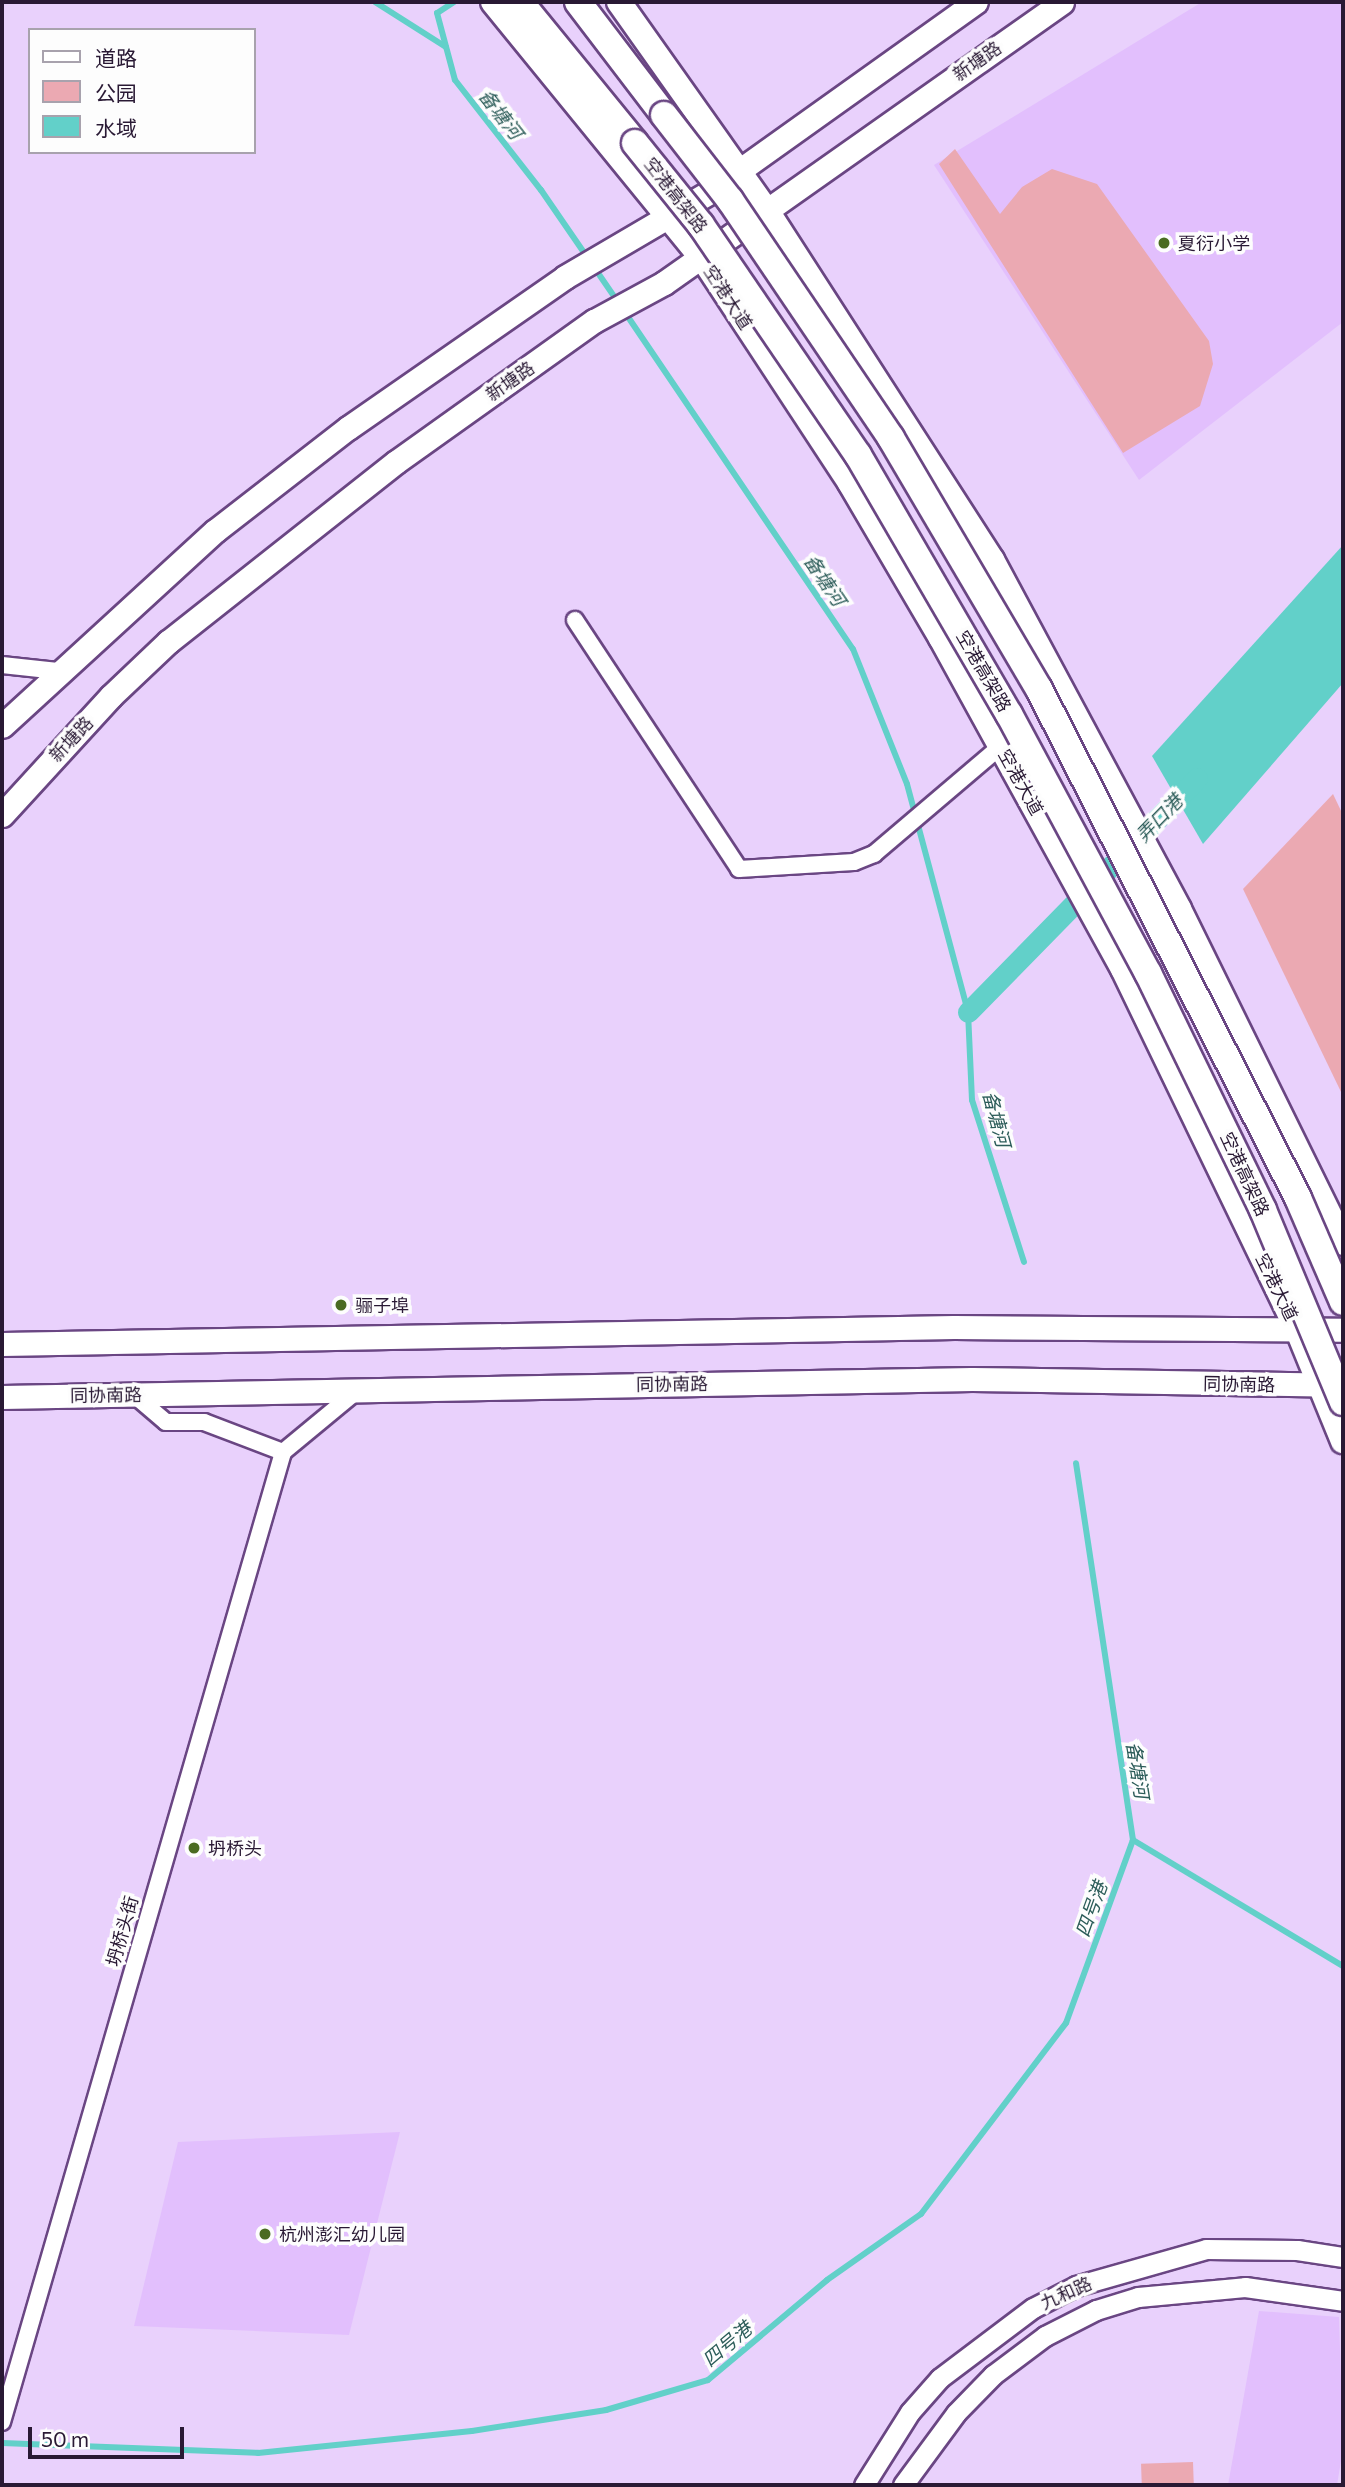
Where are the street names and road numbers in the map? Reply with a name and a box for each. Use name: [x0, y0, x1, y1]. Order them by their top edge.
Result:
street label: 新塘路: [949, 37, 1005, 85]
street label: 空港高架路: [640, 153, 712, 237]
street label: 空港大道: [699, 261, 757, 333]
street label: 新塘路: [482, 357, 538, 405]
street label: 空港高架路: [952, 627, 1016, 715]
street label: 新塘路: [45, 712, 97, 766]
street label: 空港大道: [994, 745, 1048, 819]
street label: 空港高架路: [1216, 1129, 1274, 1219]
street label: 空港大道: [1252, 1250, 1302, 1324]
street label: 同协南路: [636, 1373, 708, 1395]
street label: 同协南路: [1203, 1373, 1275, 1395]
street label: 同协南路: [70, 1384, 142, 1406]
street label: 坍桥头街: [102, 1893, 142, 1969]
street label: 九和路: [1037, 2272, 1095, 2314]

